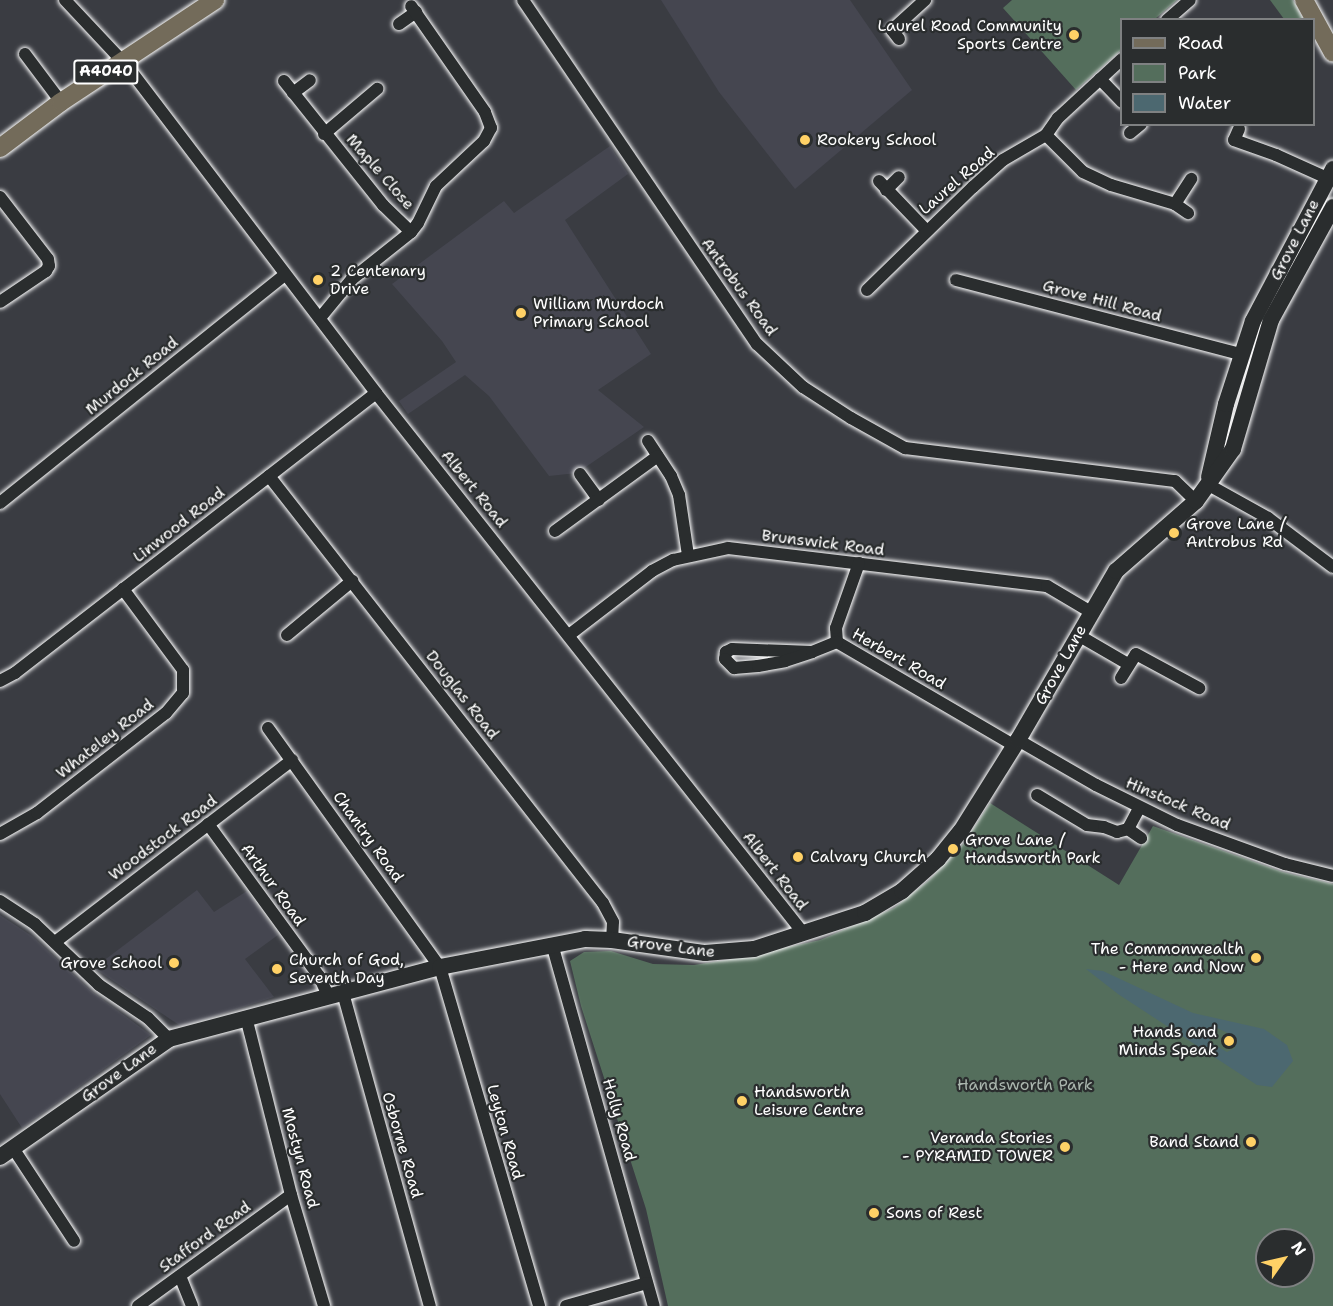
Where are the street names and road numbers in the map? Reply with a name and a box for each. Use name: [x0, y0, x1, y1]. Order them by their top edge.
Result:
road number: A4040: [73, 60, 139, 84]
street label: Maple Close: [342, 130, 418, 214]
street label: Laurel Road: [915, 143, 999, 219]
street label: Grove Lane: [1266, 196, 1324, 284]
street label: Antrobus Road: [697, 234, 781, 340]
street label: Grove Hill Road: [1040, 276, 1164, 326]
street label: Murdock Road: [82, 333, 182, 419]
street label: Albert Road: [437, 446, 511, 532]
street label: Linwood Road: [129, 483, 229, 567]
street label: Brunswick Road: [761, 526, 885, 560]
street label: Grove Lane: [1031, 622, 1091, 708]
street label: Herbert Road: [849, 624, 949, 694]
street label: Douglas Road: [421, 647, 503, 743]
street label: Whateley Road: [52, 695, 158, 783]
street label: Hinstock Road: [1123, 773, 1233, 835]
street label: Chantry Road: [329, 788, 407, 886]
street label: Woodstock Road: [105, 791, 221, 885]
street label: Albert Road: [738, 828, 812, 914]
street label: Arthur Road: [237, 840, 309, 930]
street label: Grove Lane: [626, 932, 716, 962]
street label: Grove Lane: [78, 1039, 160, 1107]
street label: Holly Road: [598, 1076, 640, 1164]
street label: Leyton Road: [482, 1082, 528, 1182]
street label: Osborne Road: [378, 1090, 426, 1200]
street label: Mostyn Road: [277, 1105, 323, 1211]
street label: Stafford Road: [155, 1197, 255, 1277]

